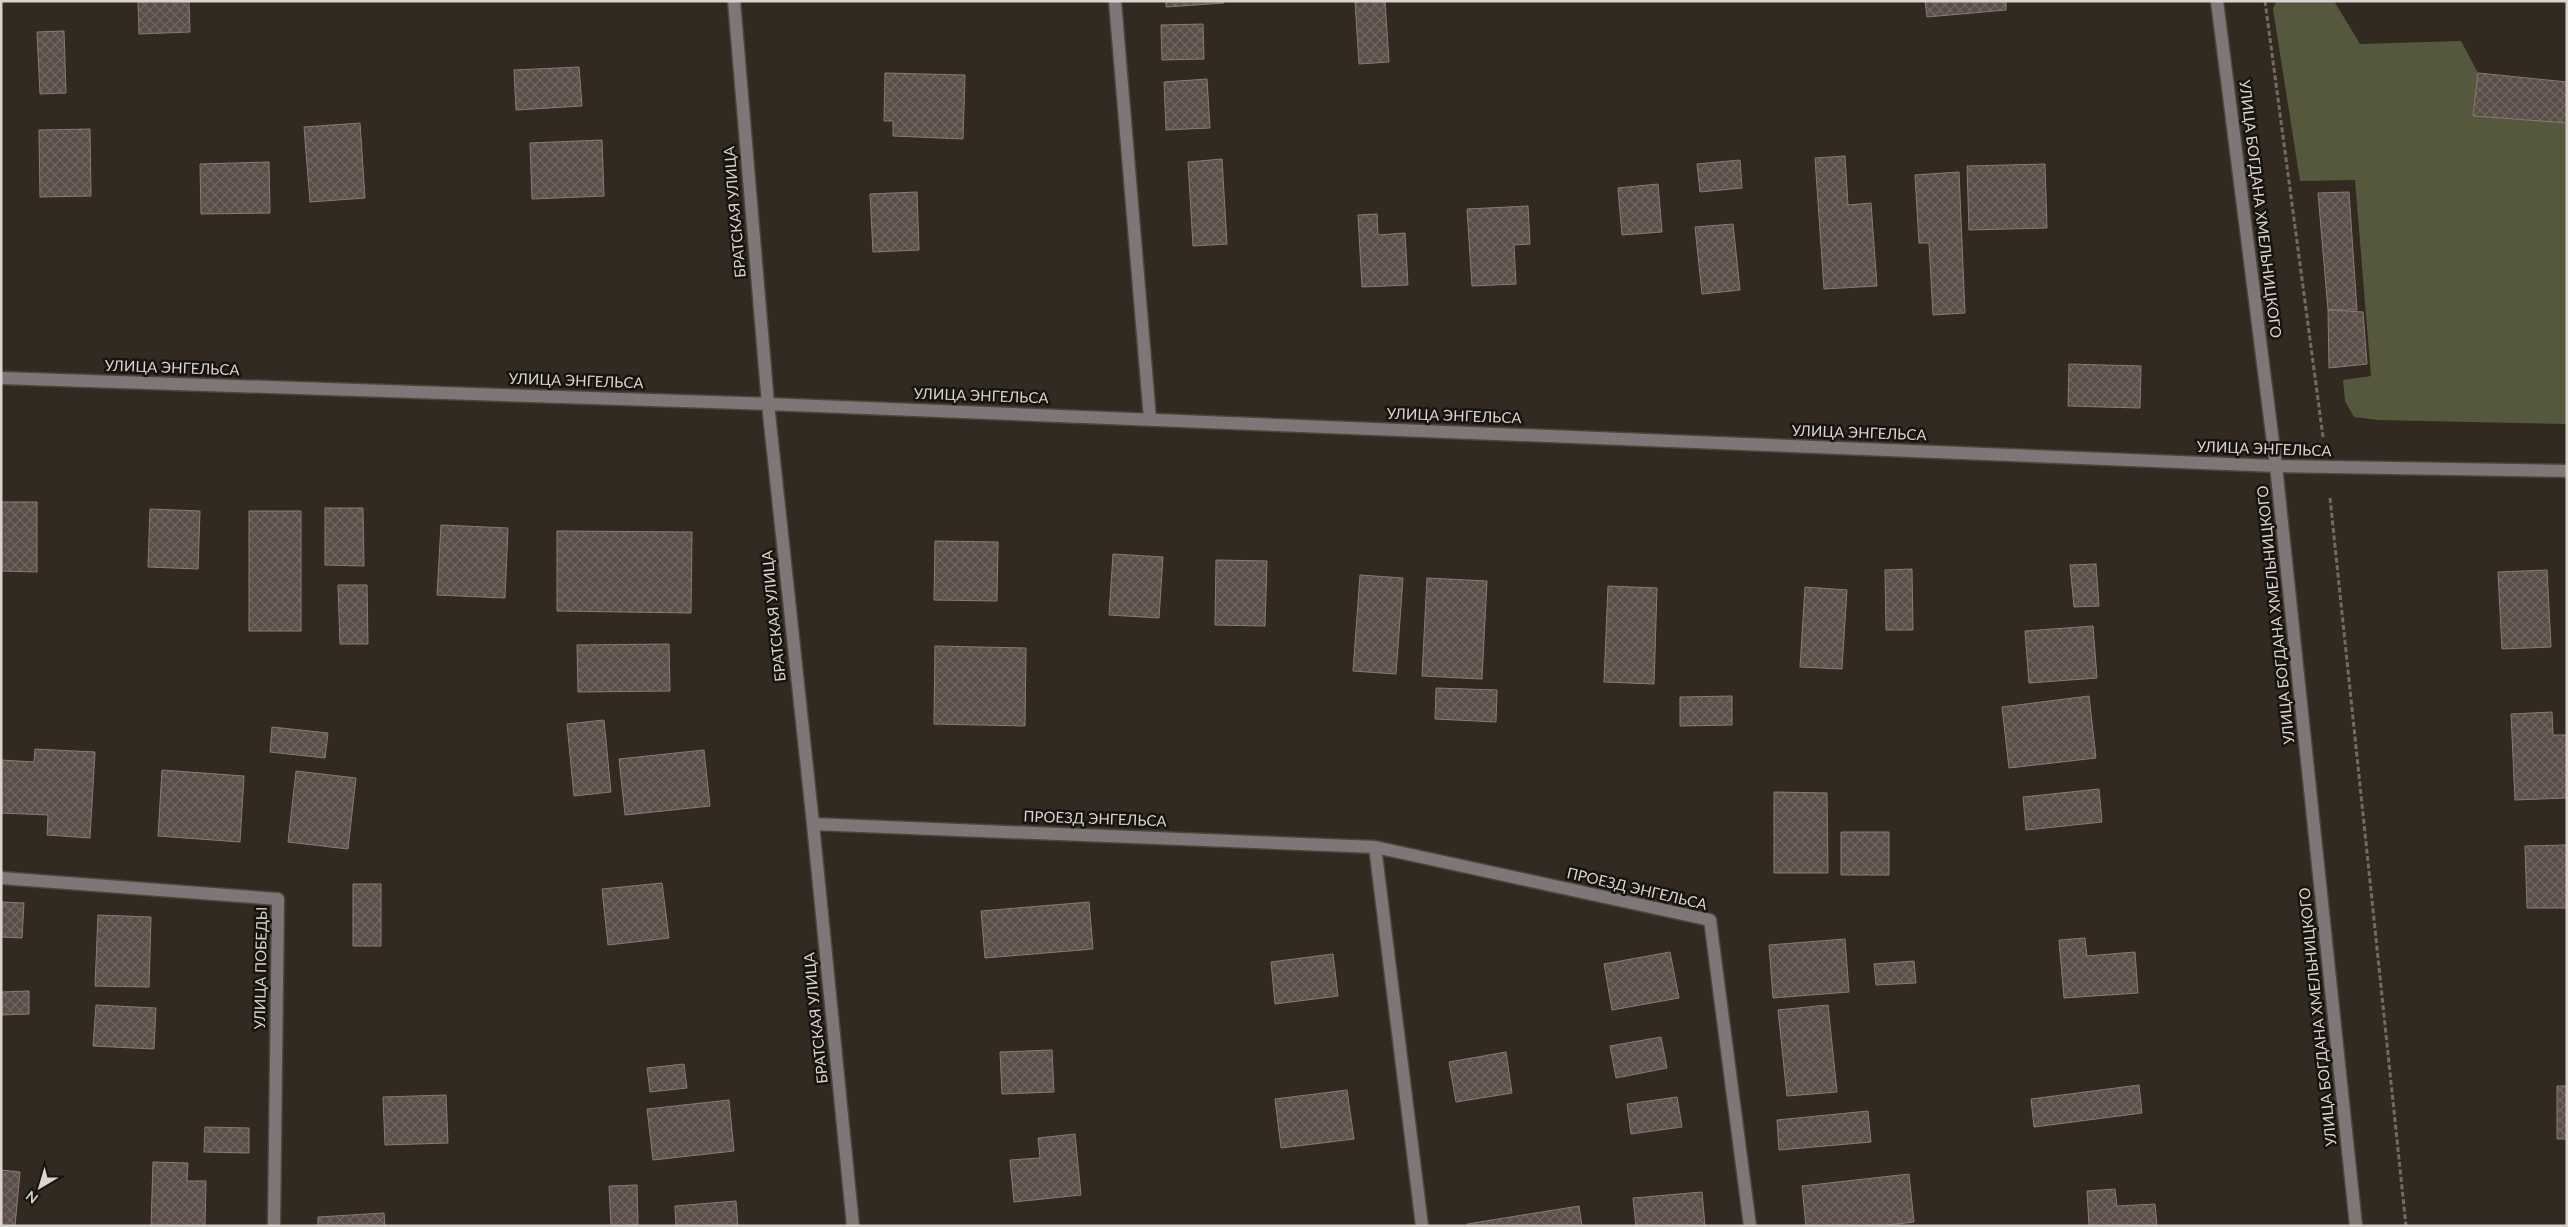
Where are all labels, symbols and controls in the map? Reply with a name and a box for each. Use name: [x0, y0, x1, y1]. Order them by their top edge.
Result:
street label: УЛИЦА БОГДАНА ХМЕЛЬНИЦКОГО: [2236, 79, 2286, 339]
street label: БРАТСКАЯ УЛИЦА: [719, 145, 749, 278]
street label: УЛИЦА ЭНГЕЛЬСА: [104, 356, 241, 378]
street label: УЛИЦА ЭНГЕЛЬСА: [508, 369, 645, 391]
street label: УЛИЦА ЭНГЕЛЬСА: [913, 384, 1050, 406]
street label: УЛИЦА ЭНГЕЛЬСА: [1386, 404, 1523, 426]
street label: УЛИЦА ЭНГЕЛЬСА: [1791, 421, 1928, 443]
street label: УЛИЦА ЭНГЕЛЬСА: [2196, 437, 2333, 459]
street label: УЛИЦА БОГДАНА ХМЕЛЬНИЦКОГО: [2252, 485, 2298, 745]
street label: БРАТСКАЯ УЛИЦА: [757, 549, 789, 683]
street label: ПРОЕЗД ЭНГЕЛЬСА: [1023, 807, 1168, 830]
street label: ПРОЕЗД ЭНГЕЛЬСА: [1565, 863, 1710, 913]
street label: УЛИЦА БОГДАНА ХМЕЛЬНИЦКОГО: [2294, 887, 2340, 1147]
street label: УЛИЦА ПОБЕДЫ: [250, 906, 270, 1030]
street label: БРАТСКАЯ УЛИЦА: [799, 951, 831, 1085]
north arrow: [15, 1162, 65, 1212]
text: N: [22, 1188, 41, 1208]

